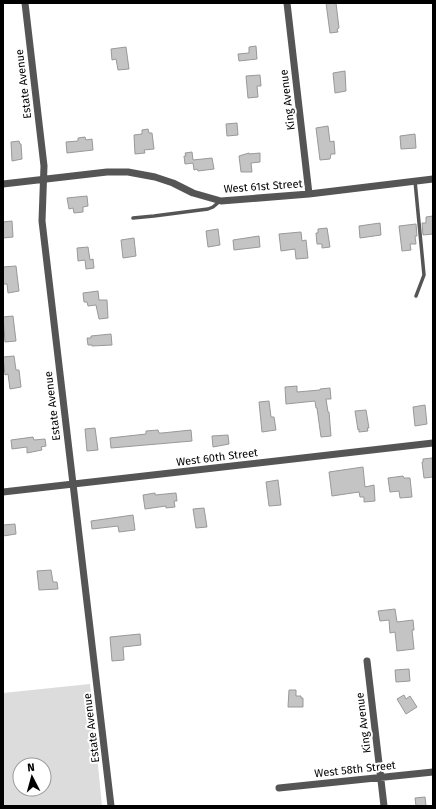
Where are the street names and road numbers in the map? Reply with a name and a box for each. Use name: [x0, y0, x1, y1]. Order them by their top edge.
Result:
street label: Estate Avenue: [13, 48, 34, 120]
street label: King Avenue: [277, 69, 298, 131]
street label: West 61st Street: [223, 177, 303, 196]
street label: Estate Avenue: [42, 370, 63, 442]
street label: West 60th Street: [175, 446, 259, 469]
street label: Estate Avenue: [81, 692, 102, 764]
street label: King Avenue: [353, 692, 374, 754]
street label: West 58th Street: [314, 759, 396, 780]

